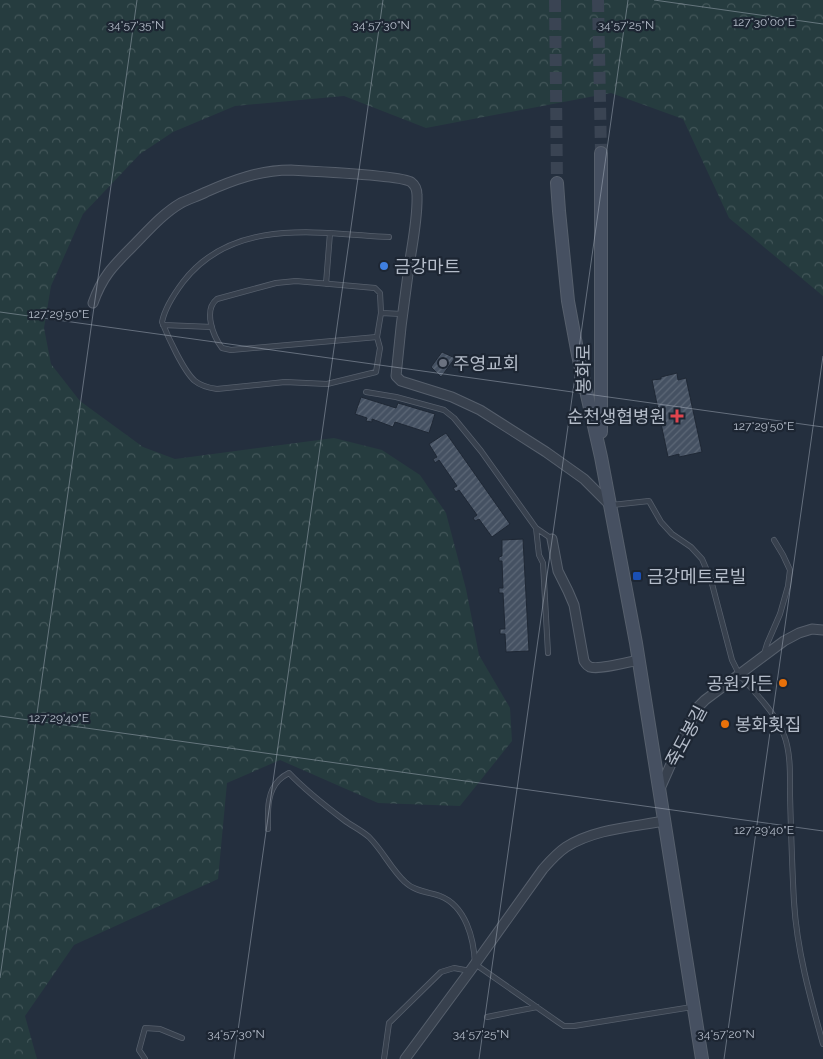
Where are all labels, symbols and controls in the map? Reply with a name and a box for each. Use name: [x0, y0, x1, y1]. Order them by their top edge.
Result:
text: 127°30'00"E: [733, 15, 795, 29]
text: 34°57'35"N: [108, 18, 164, 32]
text: 34°57'30"N: [352, 18, 410, 32]
text: 34°57'25"N: [598, 18, 654, 32]
place label: 금강마트: [394, 256, 460, 277]
marker: 금강마트: [378, 260, 390, 272]
text: 127°29'50"E: [29, 307, 89, 321]
street label: 봉화로: [573, 344, 594, 394]
place label: 주영교회: [453, 353, 519, 374]
marker: 주영교회: [437, 357, 449, 369]
place label: 순천생협병원: [567, 406, 666, 427]
marker: 순천생협병원: [670, 409, 684, 423]
text: 127°29'50"E: [734, 419, 794, 433]
place label: 금강메트로빌: [647, 566, 746, 587]
marker: 금강메트로빌: [631, 570, 643, 582]
place label: 공원가든: [707, 673, 773, 694]
marker: 공원가든: [777, 677, 789, 689]
street label: 죽도봉길: [661, 702, 711, 770]
text: 127°29'40"E: [29, 711, 89, 725]
place label: 봉화횟집: [735, 714, 801, 735]
marker: 봉화횟집: [719, 718, 731, 730]
text: 127°29'40"E: [734, 823, 794, 837]
text: 34°57'30"N: [207, 1027, 265, 1041]
text: 34°57'25"N: [453, 1027, 509, 1041]
text: 34°57'20"N: [697, 1027, 755, 1041]

